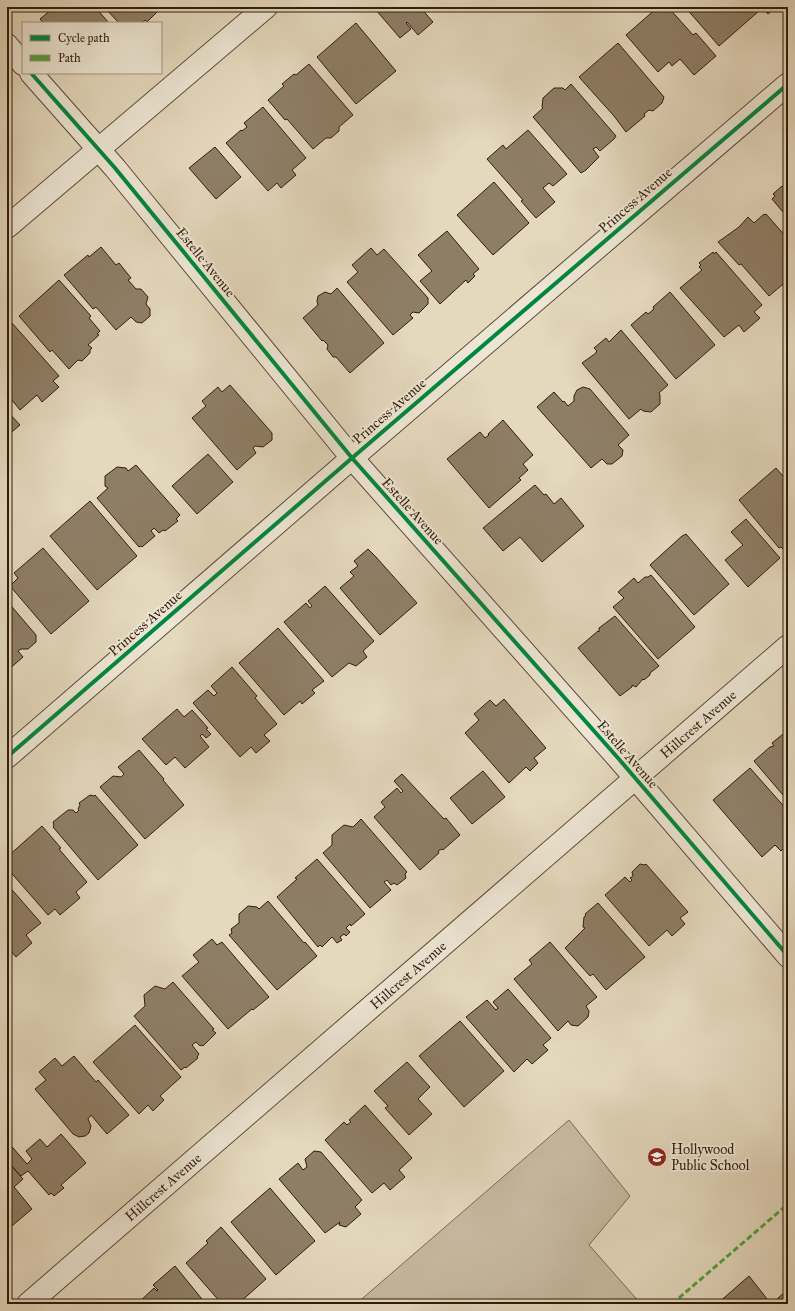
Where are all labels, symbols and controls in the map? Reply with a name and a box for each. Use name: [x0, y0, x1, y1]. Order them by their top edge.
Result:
legend: [22, 22, 162, 74]
text: Cycle path: [58, 31, 110, 45]
text: Path: [58, 51, 81, 65]
street label: Princess Avenue: [595, 164, 676, 237]
street label: Estelle Avenue: [172, 224, 239, 301]
street label: Princess Avenue: [349, 375, 430, 448]
street label: Estelle Avenue: [378, 474, 447, 548]
street label: Princess Avenue: [105, 587, 186, 660]
street label: Hillcrest Avenue: [657, 687, 740, 762]
street label: Estelle Avenue: [594, 717, 662, 792]
street label: Hillcrest Avenue: [367, 938, 450, 1013]
place label: Hollywood Public School: [671, 1141, 750, 1174]
school or university icon: Hollywood Public School: [646, 1146, 668, 1168]
street label: Hillcrest Avenue: [122, 1150, 205, 1225]

